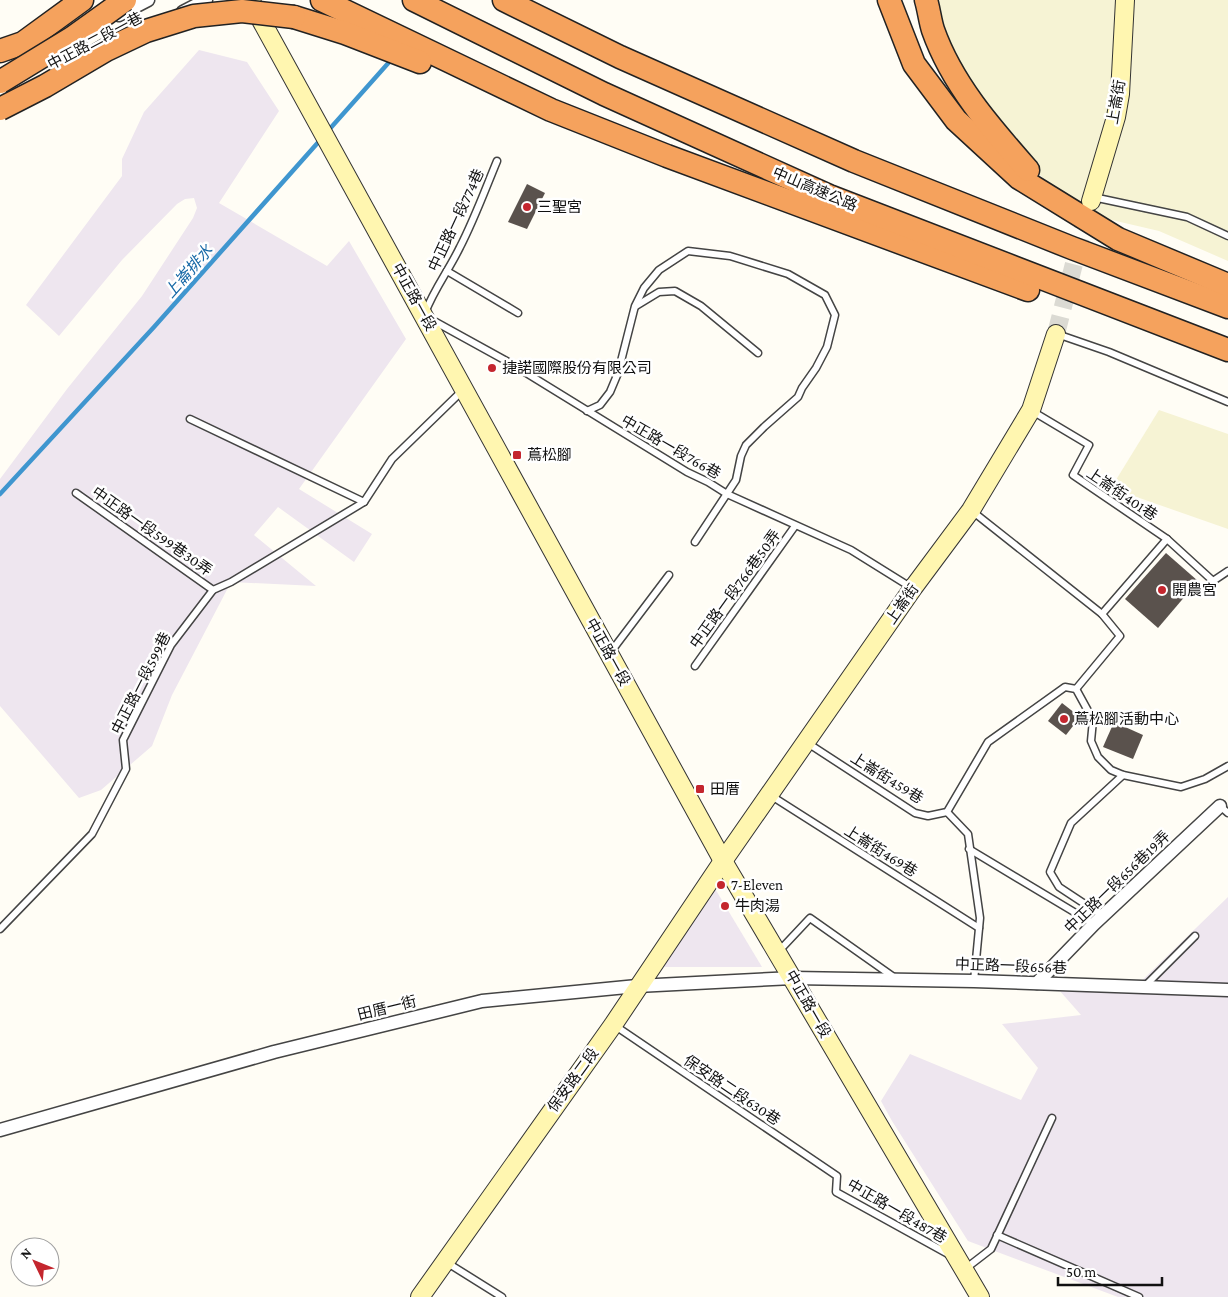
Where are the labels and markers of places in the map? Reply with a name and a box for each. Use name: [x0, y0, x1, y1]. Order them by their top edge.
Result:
place label: 三聖宮: [537, 199, 582, 215]
marker: 三聖宮: [521, 201, 533, 213]
place label: 捷諾國際股份有限公司: [502, 359, 652, 376]
marker: 捷諾國際股份有限公司: [486, 362, 498, 374]
place label: 蔦松腳: [527, 447, 572, 463]
marker: 蔦松腳: [511, 449, 523, 461]
place label: 開農宮: [1172, 582, 1217, 598]
marker: 開農宮: [1156, 584, 1168, 596]
place label: 蔦松腳活動中心: [1074, 711, 1179, 727]
marker: 蔦松腳活動中心: [1058, 713, 1070, 725]
place label: 田厝: [710, 781, 740, 797]
marker: 田厝: [694, 783, 706, 795]
place label: 7-Eleven: [731, 877, 783, 893]
marker: 7-Eleven: [715, 879, 727, 891]
place label: 牛肉湯: [735, 898, 780, 914]
marker: 牛肉湯: [719, 900, 731, 912]

